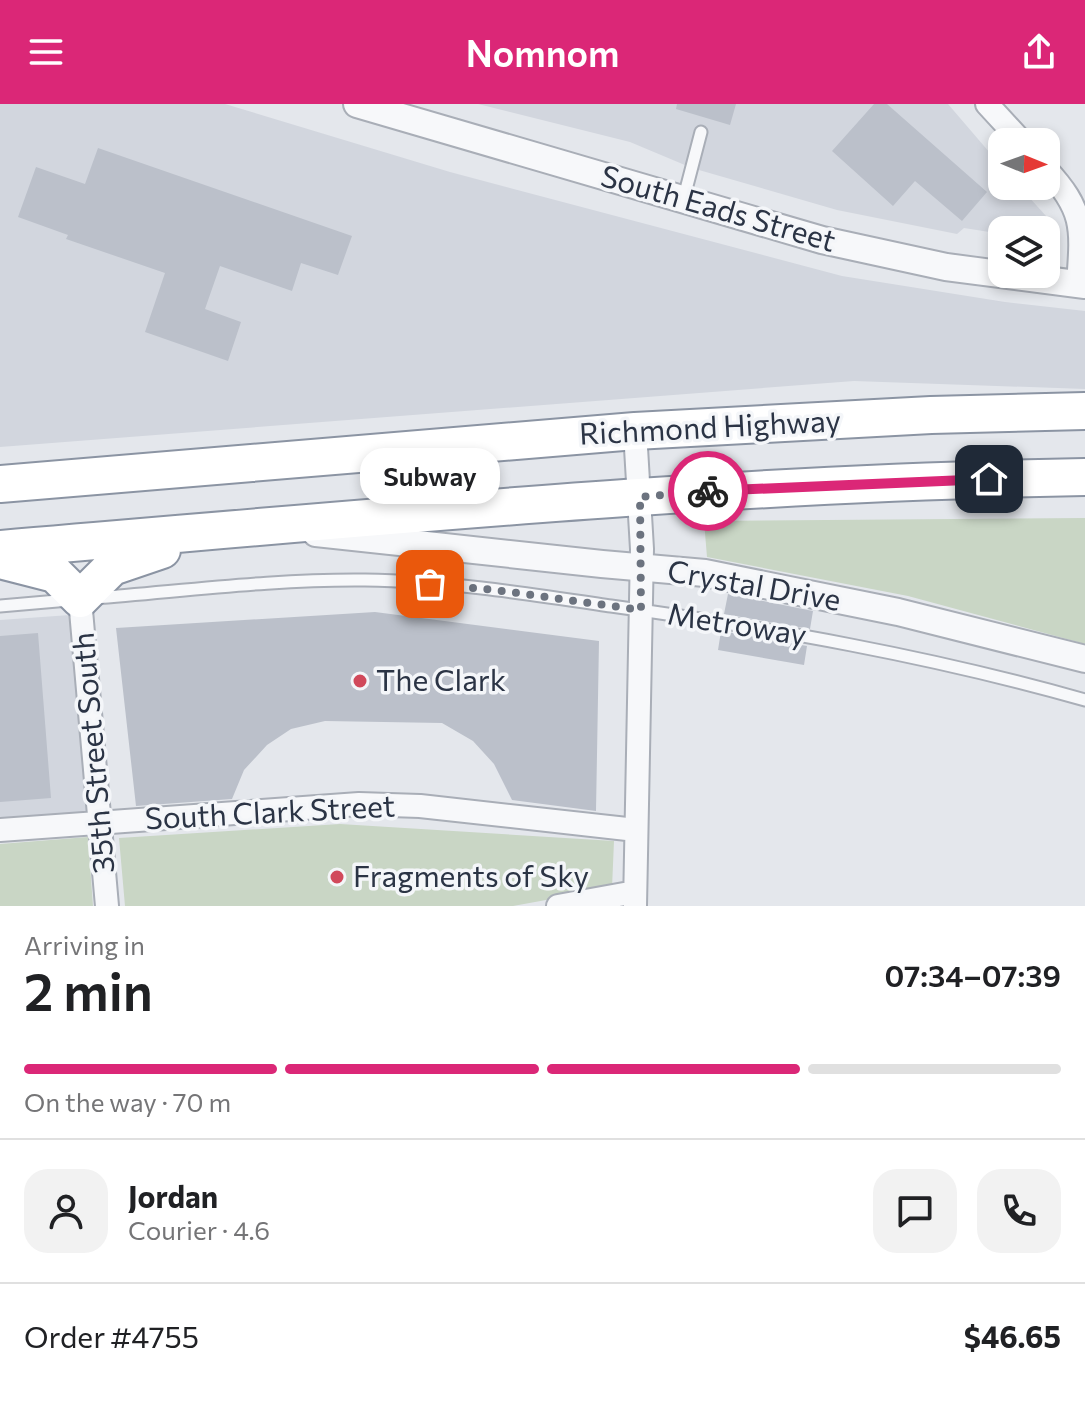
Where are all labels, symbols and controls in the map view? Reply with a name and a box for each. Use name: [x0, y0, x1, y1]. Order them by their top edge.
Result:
icon: menu: [24, 30, 68, 74]
text: Nomnom: [466, 30, 619, 74]
icon: share: [1017, 30, 1061, 74]
north arrow: [988, 128, 1060, 200]
map controls: [988, 128, 1060, 288]
street label: South Eads Street: [597, 155, 840, 258]
button: layers: [988, 216, 1060, 288]
street label: Richmond Highway: [578, 400, 842, 451]
pin: [955, 445, 1023, 513]
callout: Subway: [360, 448, 500, 504]
courier: [668, 451, 748, 531]
icon: home: [967, 457, 1011, 501]
text: Subway: [383, 460, 477, 491]
icon: bike: [686, 469, 730, 513]
pin: [396, 550, 464, 618]
street label: Crystal Drive: [665, 550, 844, 617]
icon: bag: [408, 562, 452, 606]
street label: Metroway: [665, 593, 809, 652]
street label: 35th Street South: [63, 631, 120, 875]
place label: The Clark: [376, 660, 506, 697]
marker: The Clark: [351, 672, 369, 690]
street label: South Clark Street: [144, 785, 396, 836]
place label: Fragments of Sky: [353, 856, 589, 893]
marker: Fragments of Sky: [328, 868, 346, 886]
text: Arriving in: [24, 929, 145, 960]
text: 07:34–07:39: [884, 956, 1061, 993]
text: 2 min: [24, 958, 153, 1022]
text: On the way · 70 m: [24, 1086, 231, 1117]
button: person: [24, 1169, 108, 1253]
button: chat: [873, 1169, 957, 1253]
button: phone: [977, 1169, 1061, 1253]
text: Jordan: [128, 1177, 218, 1214]
text: Courier · 4.6: [128, 1214, 270, 1245]
text: Order #4755: [24, 1317, 199, 1354]
text: $46.65: [964, 1317, 1061, 1354]

